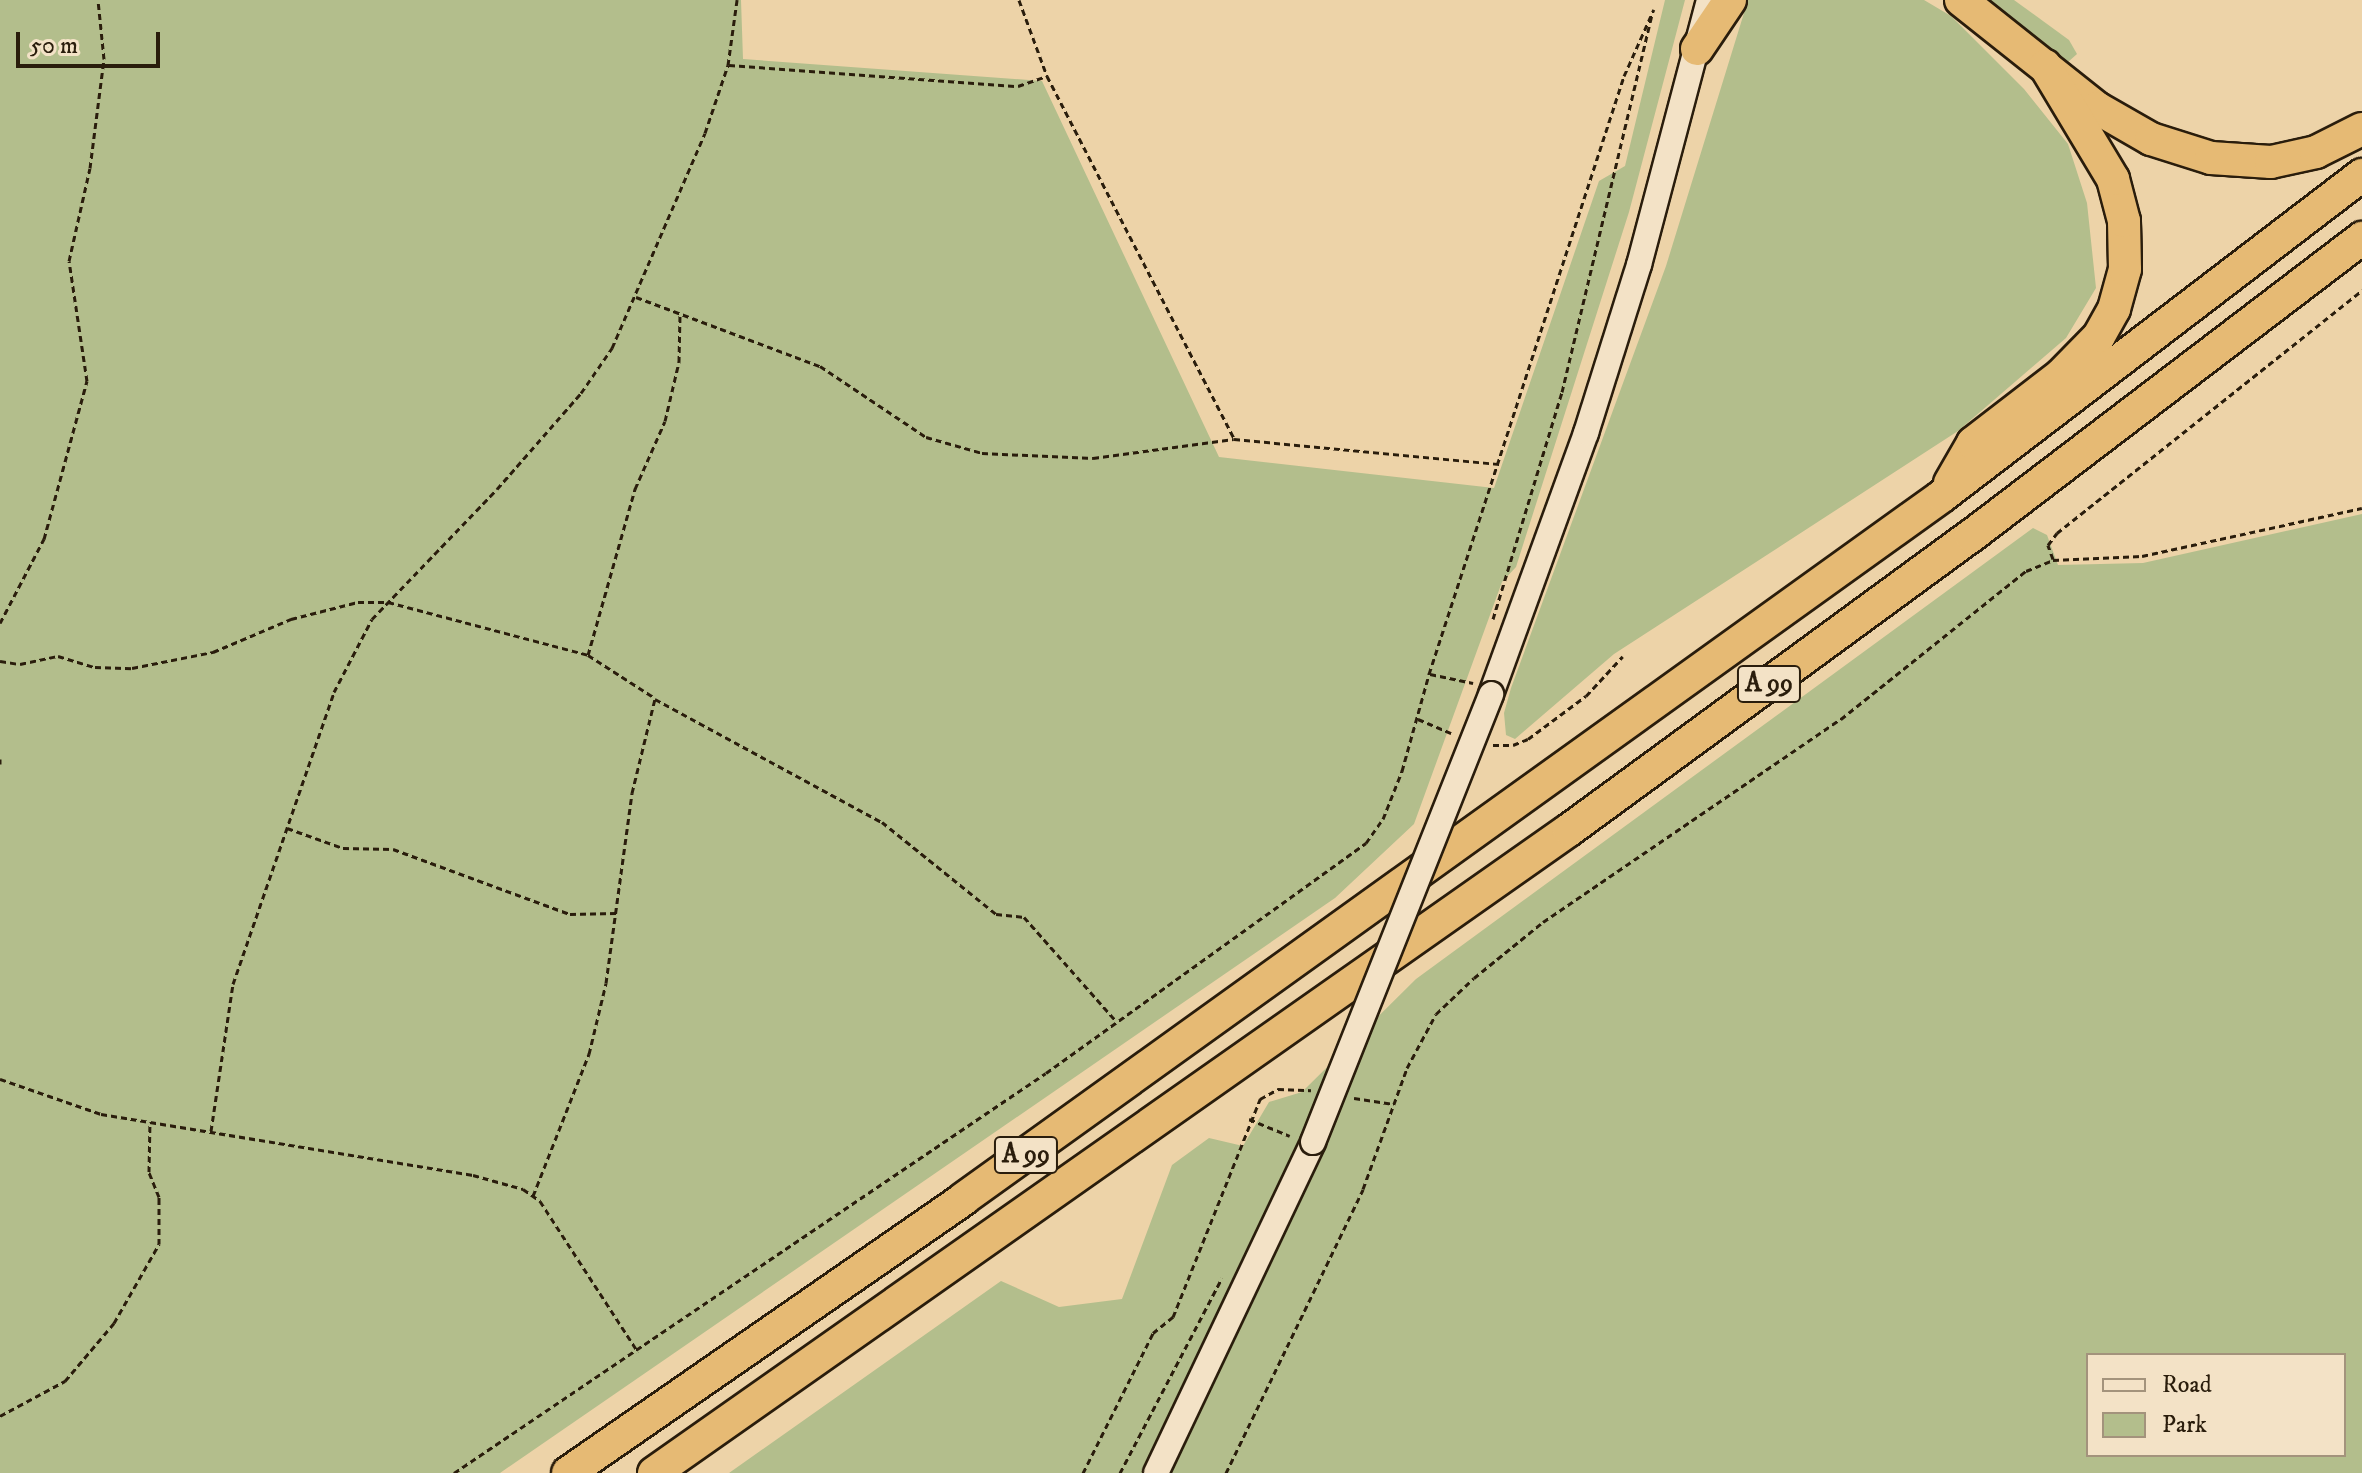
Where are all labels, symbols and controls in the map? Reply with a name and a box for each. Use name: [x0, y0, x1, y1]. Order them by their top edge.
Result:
scale bar: [20, 16, 164, 66]
text: 50 m: [30, 31, 78, 61]
road number: A 99: [1735, 662, 1803, 706]
road number: A 99: [992, 1133, 1060, 1177]
legend: [2086, 1353, 2346, 1457]
text: Road: [2162, 1370, 2212, 1400]
text: Park: [2162, 1410, 2207, 1440]

